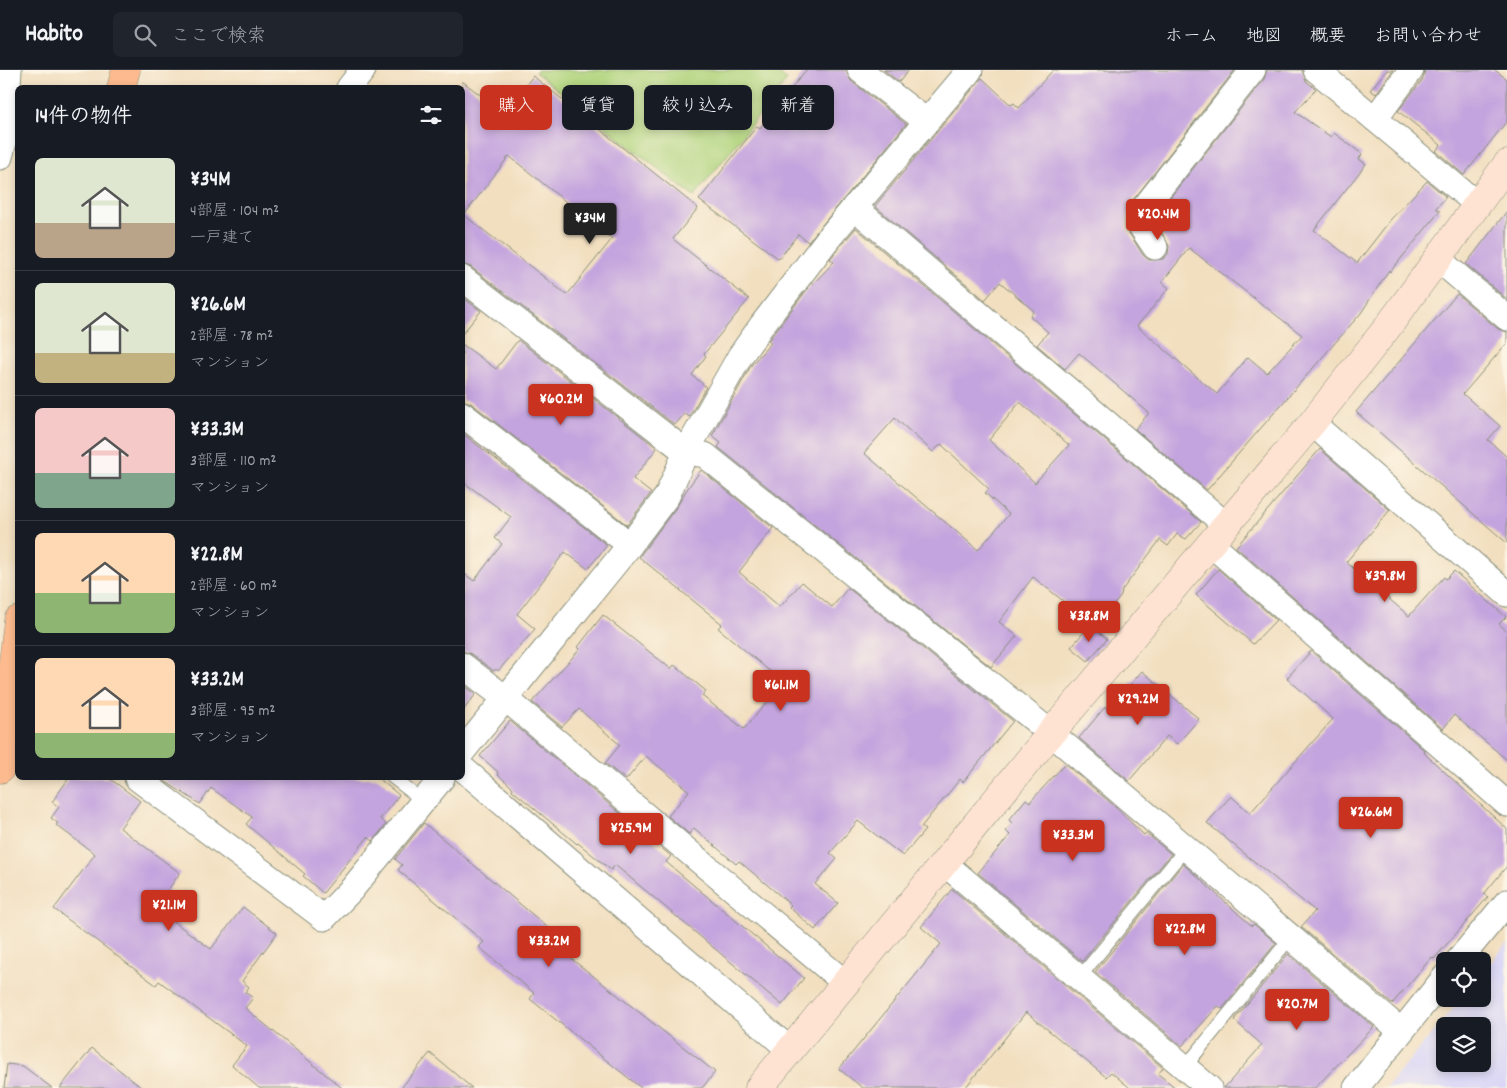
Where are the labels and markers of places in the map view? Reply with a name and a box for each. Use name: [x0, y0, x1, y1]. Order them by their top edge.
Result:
pin: ¥20.4M: [1117, 198, 1199, 241]
pin: ¥34M: [560, 202, 620, 245]
pin: ¥60.2M: [520, 384, 602, 426]
pin: ¥39.8M: [1344, 560, 1426, 603]
pin: ¥38.8M: [1048, 600, 1130, 643]
pin: ¥61.1M: [740, 670, 822, 712]
pin: ¥29.2M: [1097, 684, 1179, 726]
pin: ¥26.6M: [1330, 796, 1412, 839]
pin: ¥25.9M: [590, 812, 672, 855]
pin: ¥33.3M: [1032, 820, 1114, 862]
pin: ¥21.1M: [128, 890, 210, 932]
pin: ¥22.8M: [1144, 914, 1226, 956]
pin: ¥33.2M: [508, 926, 590, 968]
pin: ¥20.7M: [1256, 988, 1338, 1031]

